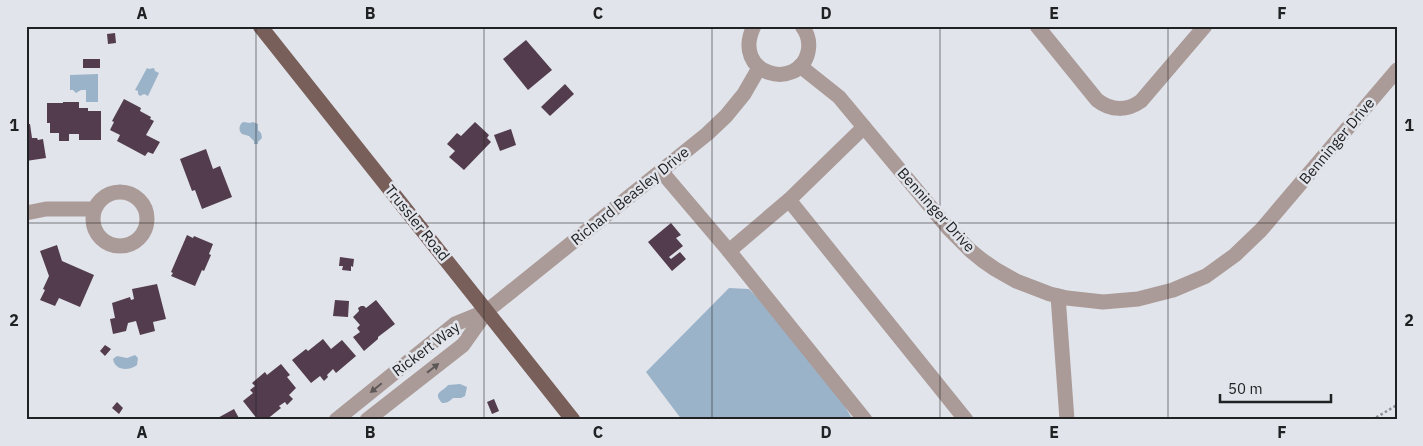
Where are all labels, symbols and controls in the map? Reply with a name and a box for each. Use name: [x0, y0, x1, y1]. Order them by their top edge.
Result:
text: A: [137, 3, 148, 23]
text: B: [365, 3, 376, 23]
text: C: [593, 3, 603, 23]
text: D: [820, 3, 832, 23]
text: E: [1049, 3, 1059, 23]
text: F: [1277, 3, 1287, 23]
street label: Benninger Drive: [1295, 93, 1378, 188]
text: 1: [9, 115, 19, 135]
text: 1: [1404, 115, 1414, 135]
street label: Richard Beasley Drive: [567, 142, 693, 249]
street label: Benninger Drive: [893, 163, 979, 256]
street label: Trussler Road: [381, 181, 454, 265]
text: 2: [9, 310, 19, 330]
text: 2: [1404, 310, 1414, 330]
street label: Rickert Way: [388, 317, 464, 380]
one-way arrow: [426, 363, 440, 373]
scale bar: [1220, 371, 1332, 403]
text: 50 m: [1228, 379, 1263, 398]
one-way arrow: [370, 382, 383, 393]
text: A: [137, 422, 148, 442]
text: B: [365, 422, 376, 442]
text: C: [593, 422, 603, 442]
text: D: [820, 422, 832, 442]
text: E: [1049, 422, 1059, 442]
text: F: [1277, 422, 1287, 442]

